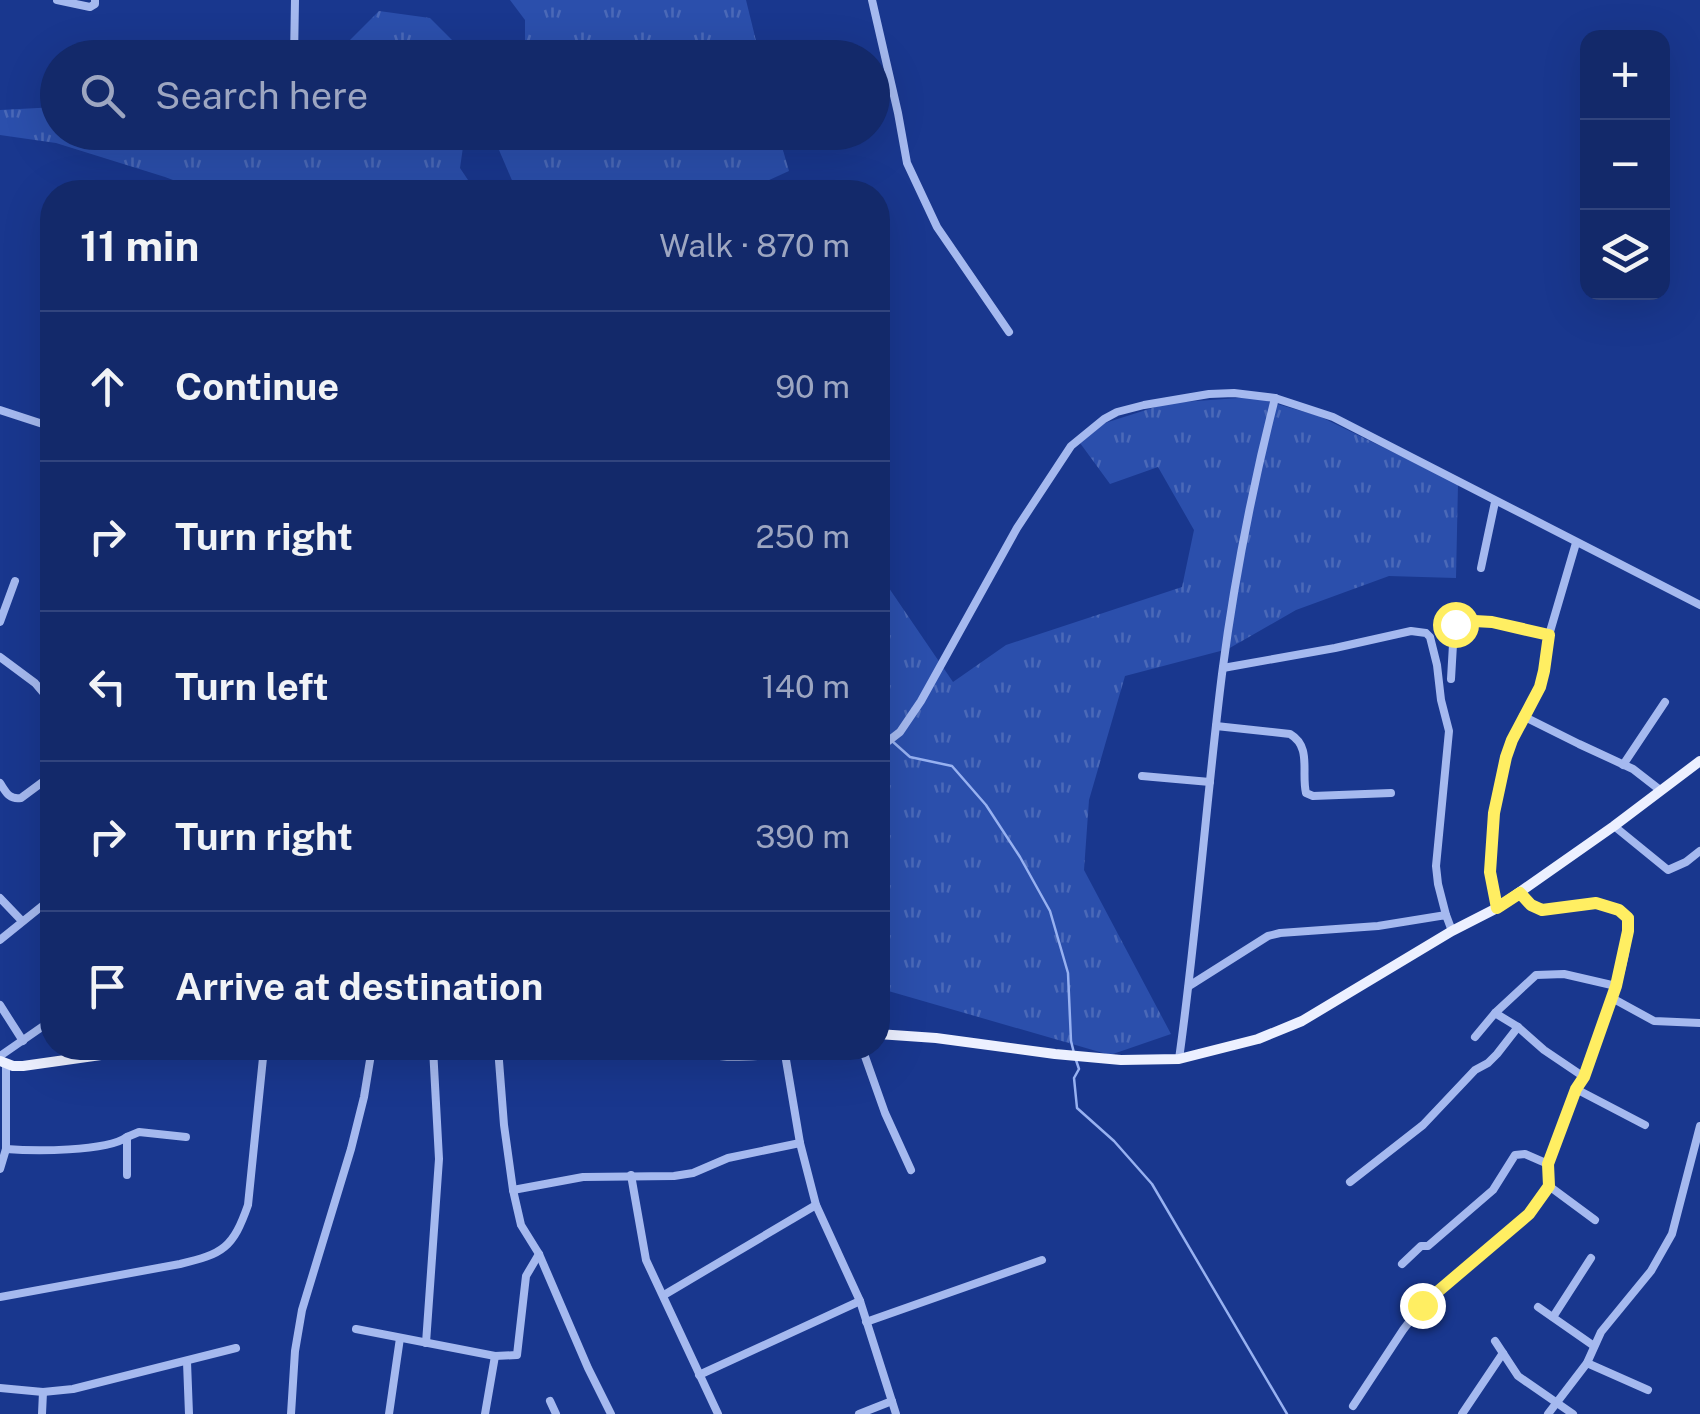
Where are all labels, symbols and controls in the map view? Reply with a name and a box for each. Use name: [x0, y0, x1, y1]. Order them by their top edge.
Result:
map controls: [1580, 30, 1670, 300]
button: +: [1580, 30, 1670, 120]
search box: [40, 40, 890, 150]
icon: search: [75, 68, 130, 123]
text: Search here: [155, 73, 368, 118]
button: −: [1580, 120, 1670, 210]
button: layers: [1580, 210, 1670, 300]
text: 11 min: [80, 221, 199, 270]
text: Walk · 870 m: [659, 227, 850, 264]
icon: ahead: [80, 359, 135, 414]
text: Continue: [175, 364, 339, 409]
text: 90 m: [775, 368, 850, 405]
icon: right: [80, 509, 135, 564]
text: Turn right: [175, 514, 353, 559]
text: 250 m: [755, 518, 850, 555]
route start: [1433, 602, 1479, 648]
icon: left: [80, 659, 135, 714]
text: Turn left: [175, 664, 329, 709]
text: 140 m: [762, 668, 850, 705]
icon: right: [80, 809, 135, 864]
text: Turn right: [175, 814, 353, 859]
text: 390 m: [755, 818, 850, 855]
icon: arrive: [80, 959, 135, 1014]
text: Arrive at destination: [175, 964, 543, 1009]
route end: [1400, 1283, 1446, 1329]

